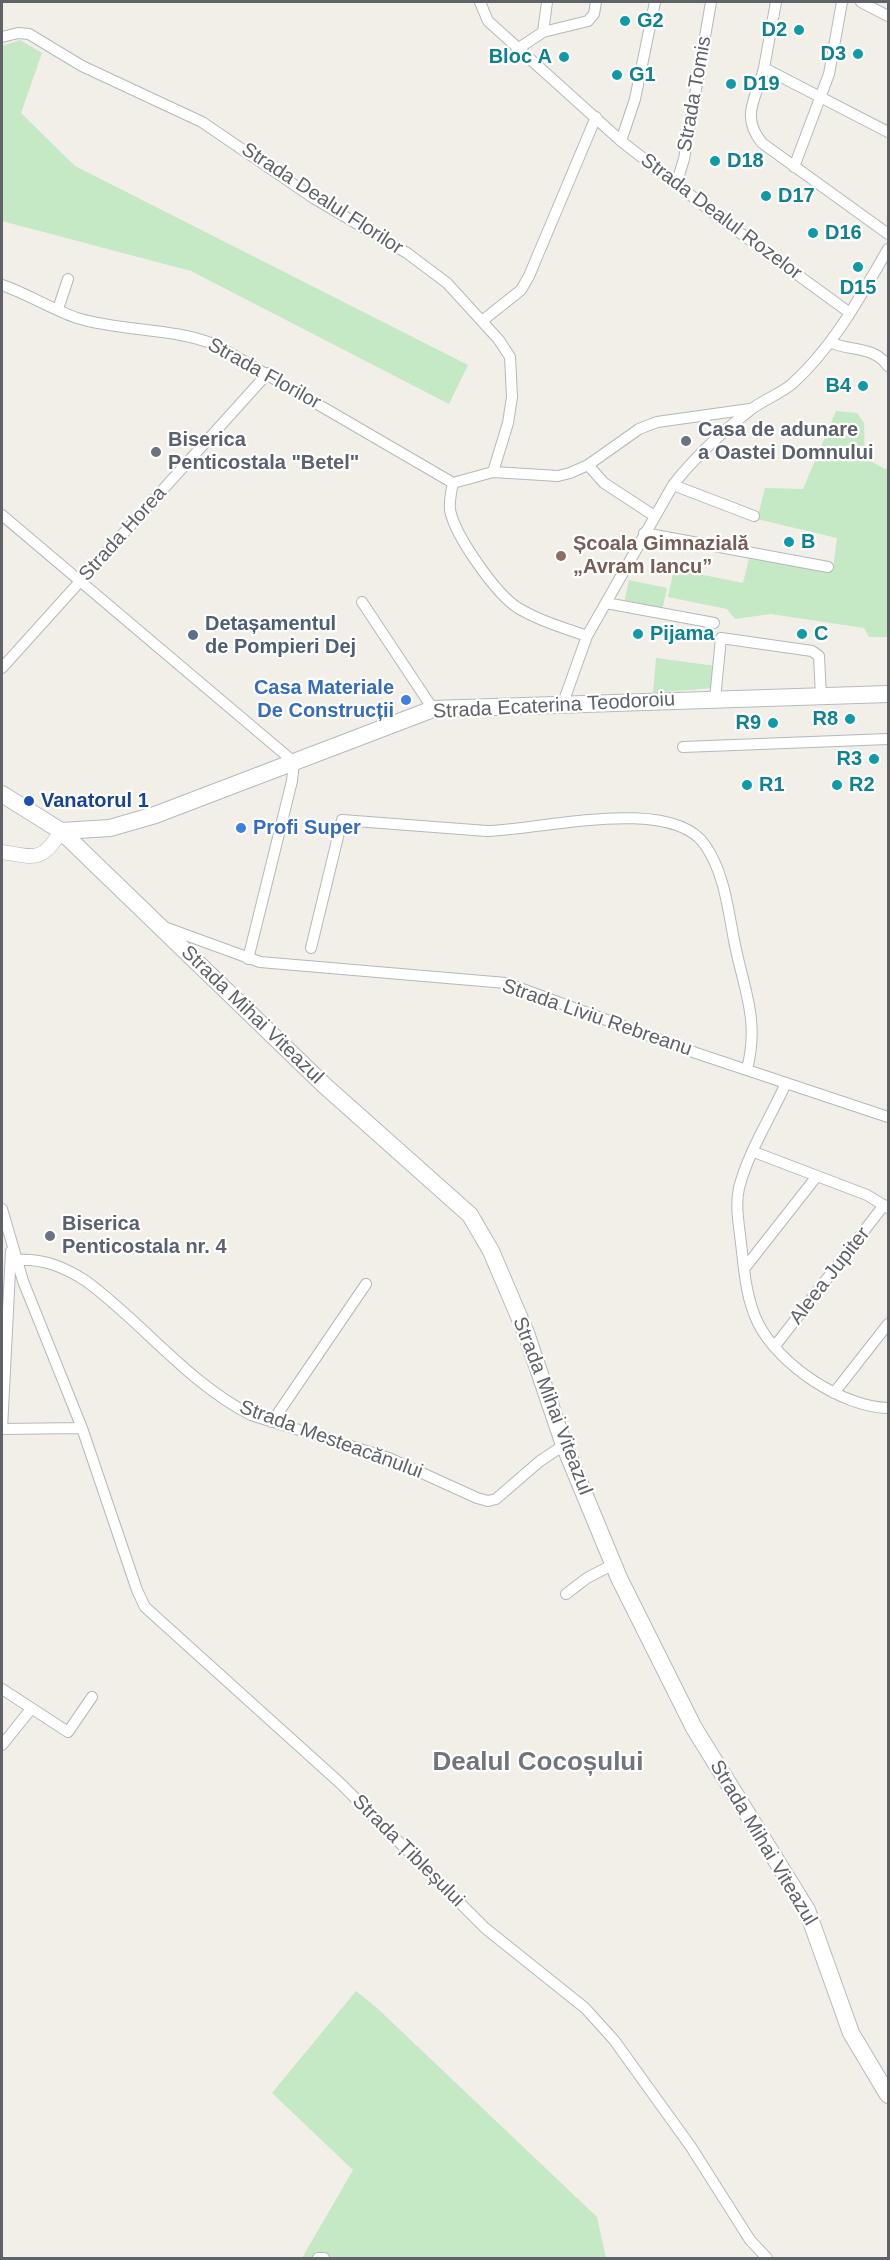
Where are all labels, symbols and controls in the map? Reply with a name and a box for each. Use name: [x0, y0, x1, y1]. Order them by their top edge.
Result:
place label: G2: [637, 9, 664, 33]
marker: G2: [618, 14, 632, 28]
place label: D2: [761, 18, 787, 42]
marker: D2: [792, 23, 806, 37]
street label: Strada Tomis: [673, 34, 717, 154]
place label: D3: [820, 42, 846, 66]
place label: Bloc A: [489, 45, 552, 69]
marker: D3: [851, 47, 865, 61]
marker: Bloc A: [557, 50, 571, 64]
place label: G1: [629, 63, 656, 87]
marker: G1: [610, 68, 624, 82]
place label: D19: [743, 72, 780, 96]
marker: D19: [724, 77, 738, 91]
street label: Strada Dealul Florilor: [237, 138, 407, 260]
street label: Strada Dealul Rozelor: [636, 149, 806, 285]
place label: D18: [727, 149, 764, 173]
marker: D18: [708, 154, 722, 168]
place label: D17: [778, 184, 815, 208]
marker: D17: [759, 189, 773, 203]
place label: D16: [825, 221, 862, 245]
marker: D16: [806, 226, 820, 240]
marker: D15: [851, 260, 865, 274]
place label: D15: [840, 276, 876, 300]
street label: Strada Florilor: [203, 333, 325, 415]
place label: B4: [825, 374, 851, 398]
marker: B4: [856, 379, 870, 393]
place label: Casa de adunare a Oastei Domnului: [698, 418, 874, 465]
place label: Biserica Penticostala "Betel": [168, 428, 359, 475]
marker: Casa de adunare a Oastei Domnului: [679, 434, 693, 448]
marker: Biserica Penticostala "Betel": [149, 445, 163, 459]
street label: Strada Horea: [74, 482, 172, 586]
place label: B: [801, 530, 815, 554]
place label: Școala Gimnazială „Avram Iancu”: [573, 532, 749, 579]
marker: B: [782, 535, 796, 549]
marker: Școala Gimnazială „Avram Iancu”: [554, 549, 568, 563]
place label: Detașamentul de Pompieri Dej: [205, 612, 356, 659]
place label: Pijama: [650, 622, 714, 646]
place label: C: [814, 622, 828, 646]
marker: Pijama: [631, 627, 645, 641]
marker: C: [795, 627, 809, 641]
marker: Detașamentul de Pompieri Dej: [186, 628, 200, 642]
place label: Casa Materiale De Construcții: [254, 676, 394, 723]
street label: Strada Ecaterina Teodoroiu: [432, 688, 676, 724]
marker: Casa Materiale De Construcții: [399, 693, 413, 707]
place label: R8: [812, 707, 838, 731]
place label: R9: [735, 711, 761, 735]
marker: R8: [843, 712, 857, 726]
marker: R9: [766, 716, 780, 730]
place label: R3: [836, 747, 862, 771]
marker: R3: [867, 752, 881, 766]
place label: R1: [759, 773, 785, 797]
place label: R2: [849, 773, 875, 797]
marker: R1: [740, 778, 754, 792]
marker: R2: [830, 778, 844, 792]
place label: Vanatorul 1: [41, 789, 149, 813]
marker: Vanatorul 1: [22, 794, 36, 808]
place label: Profi Super: [253, 816, 361, 840]
marker: Profi Super: [234, 821, 248, 835]
street label: Strada Mihai Viteazul: [176, 941, 328, 1089]
street label: Strada Liviu Rebreanu: [499, 974, 695, 1062]
place label: Biserica Penticostala nr. 4: [62, 1212, 227, 1259]
street label: Aleea Jupiter: [785, 1223, 875, 1329]
marker: Biserica Penticostala nr. 4: [43, 1229, 57, 1243]
street label: Strada Mihai Viteazul: [507, 1314, 597, 1498]
street label: Strada Mesteacănului: [236, 1396, 426, 1484]
district label: Dealul Cocoșului: [433, 1747, 643, 1779]
street label: Strada Mihai Viteazul: [704, 1756, 822, 1930]
street label: Strada Țibleșului: [347, 1790, 469, 1912]

